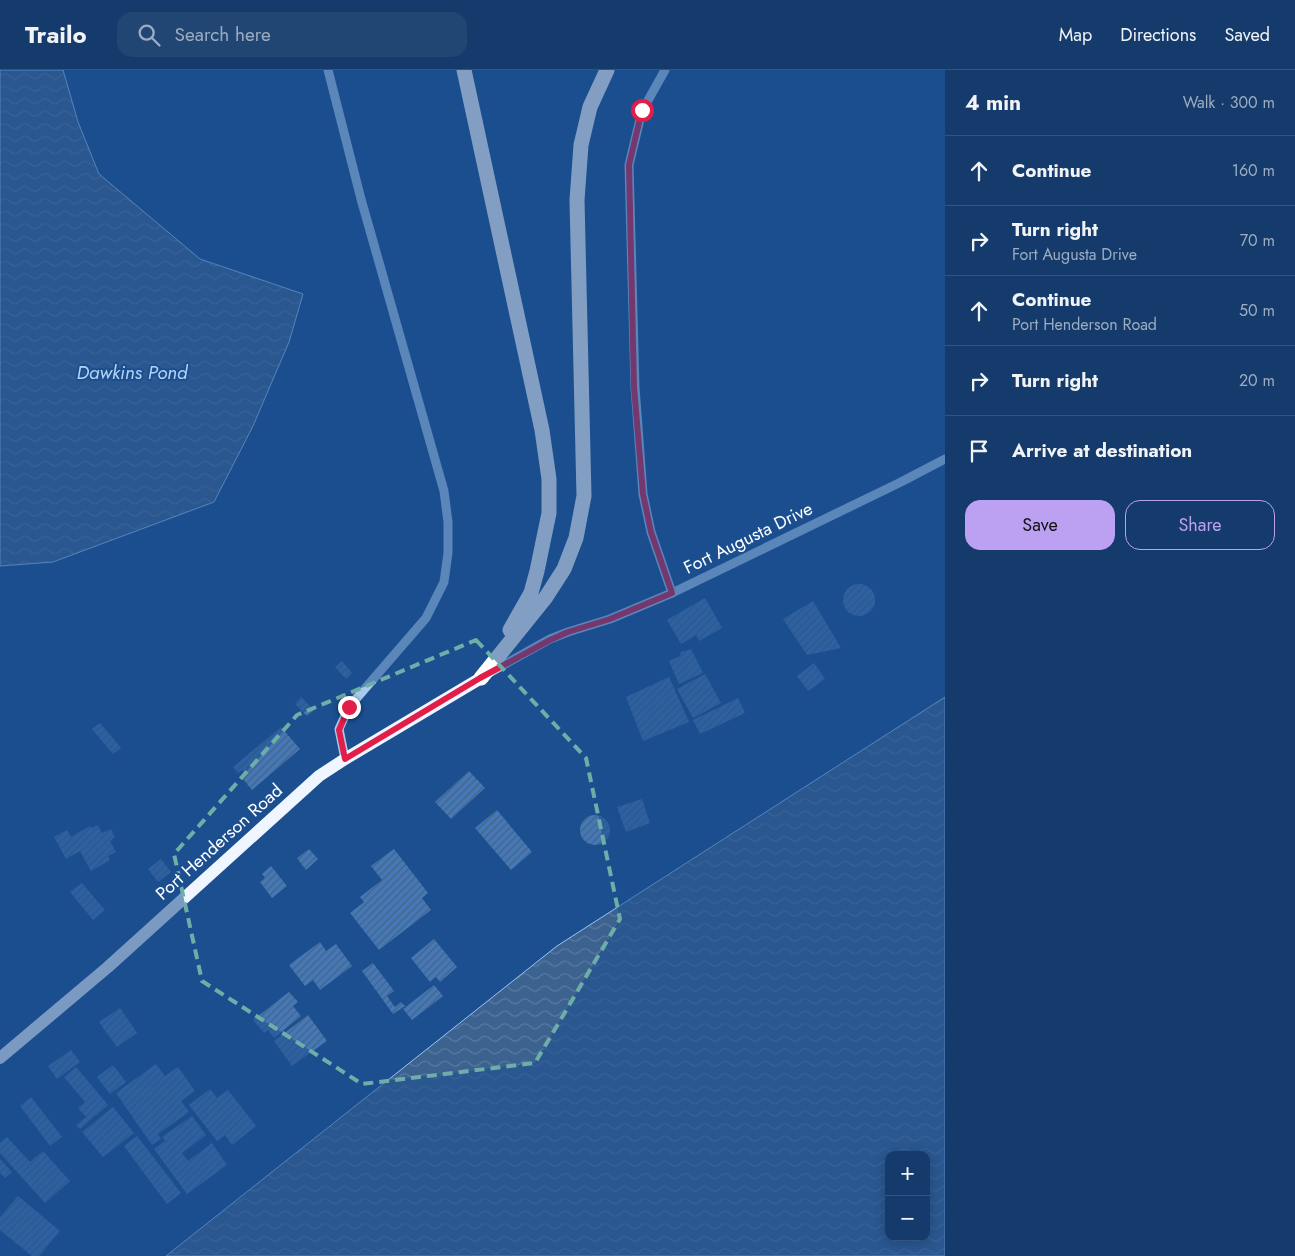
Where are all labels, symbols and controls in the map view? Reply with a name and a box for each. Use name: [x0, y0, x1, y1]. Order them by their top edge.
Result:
search box: [117, 12, 467, 57]
text: Trailo: [25, 17, 87, 52]
icon: search: [135, 21, 163, 49]
text: Search here: [175, 21, 271, 48]
text: Map: [1059, 22, 1092, 48]
text: Directions: [1120, 22, 1196, 48]
text: Saved: [1224, 22, 1270, 48]
text: 4 min: [965, 88, 1021, 118]
text: Walk · 300 m: [1183, 91, 1275, 114]
route start: [631, 99, 654, 122]
icon: ahead: [965, 157, 993, 185]
text: Continue: [1012, 157, 1091, 184]
text: 160 m: [1232, 159, 1275, 182]
text: Turn right: [1012, 216, 1098, 243]
icon: right: [965, 227, 993, 255]
text: 70 m: [1240, 229, 1275, 252]
text: Fort Augusta Drive: [1012, 243, 1137, 266]
text: Continue: [1012, 286, 1091, 313]
icon: ahead: [965, 297, 993, 325]
text: 50 m: [1239, 299, 1275, 322]
text: Port Henderson Road: [1012, 313, 1157, 336]
water label: Dawkins Pond: [77, 359, 189, 386]
icon: right: [965, 367, 993, 395]
text: Turn right: [1012, 367, 1098, 394]
text: 20 m: [1239, 369, 1275, 392]
icon: arrive: [965, 437, 993, 465]
text: Arrive at destination: [1012, 437, 1192, 464]
street label: Fort Augusta Drive: [679, 496, 817, 580]
button: Save: [965, 500, 1115, 550]
button: Share: [1125, 500, 1275, 550]
route end: [338, 696, 361, 719]
street label: Port Henderson Road: [150, 778, 288, 906]
map controls: [885, 1151, 930, 1241]
button: +: [885, 1151, 930, 1196]
button: −: [885, 1196, 930, 1241]

